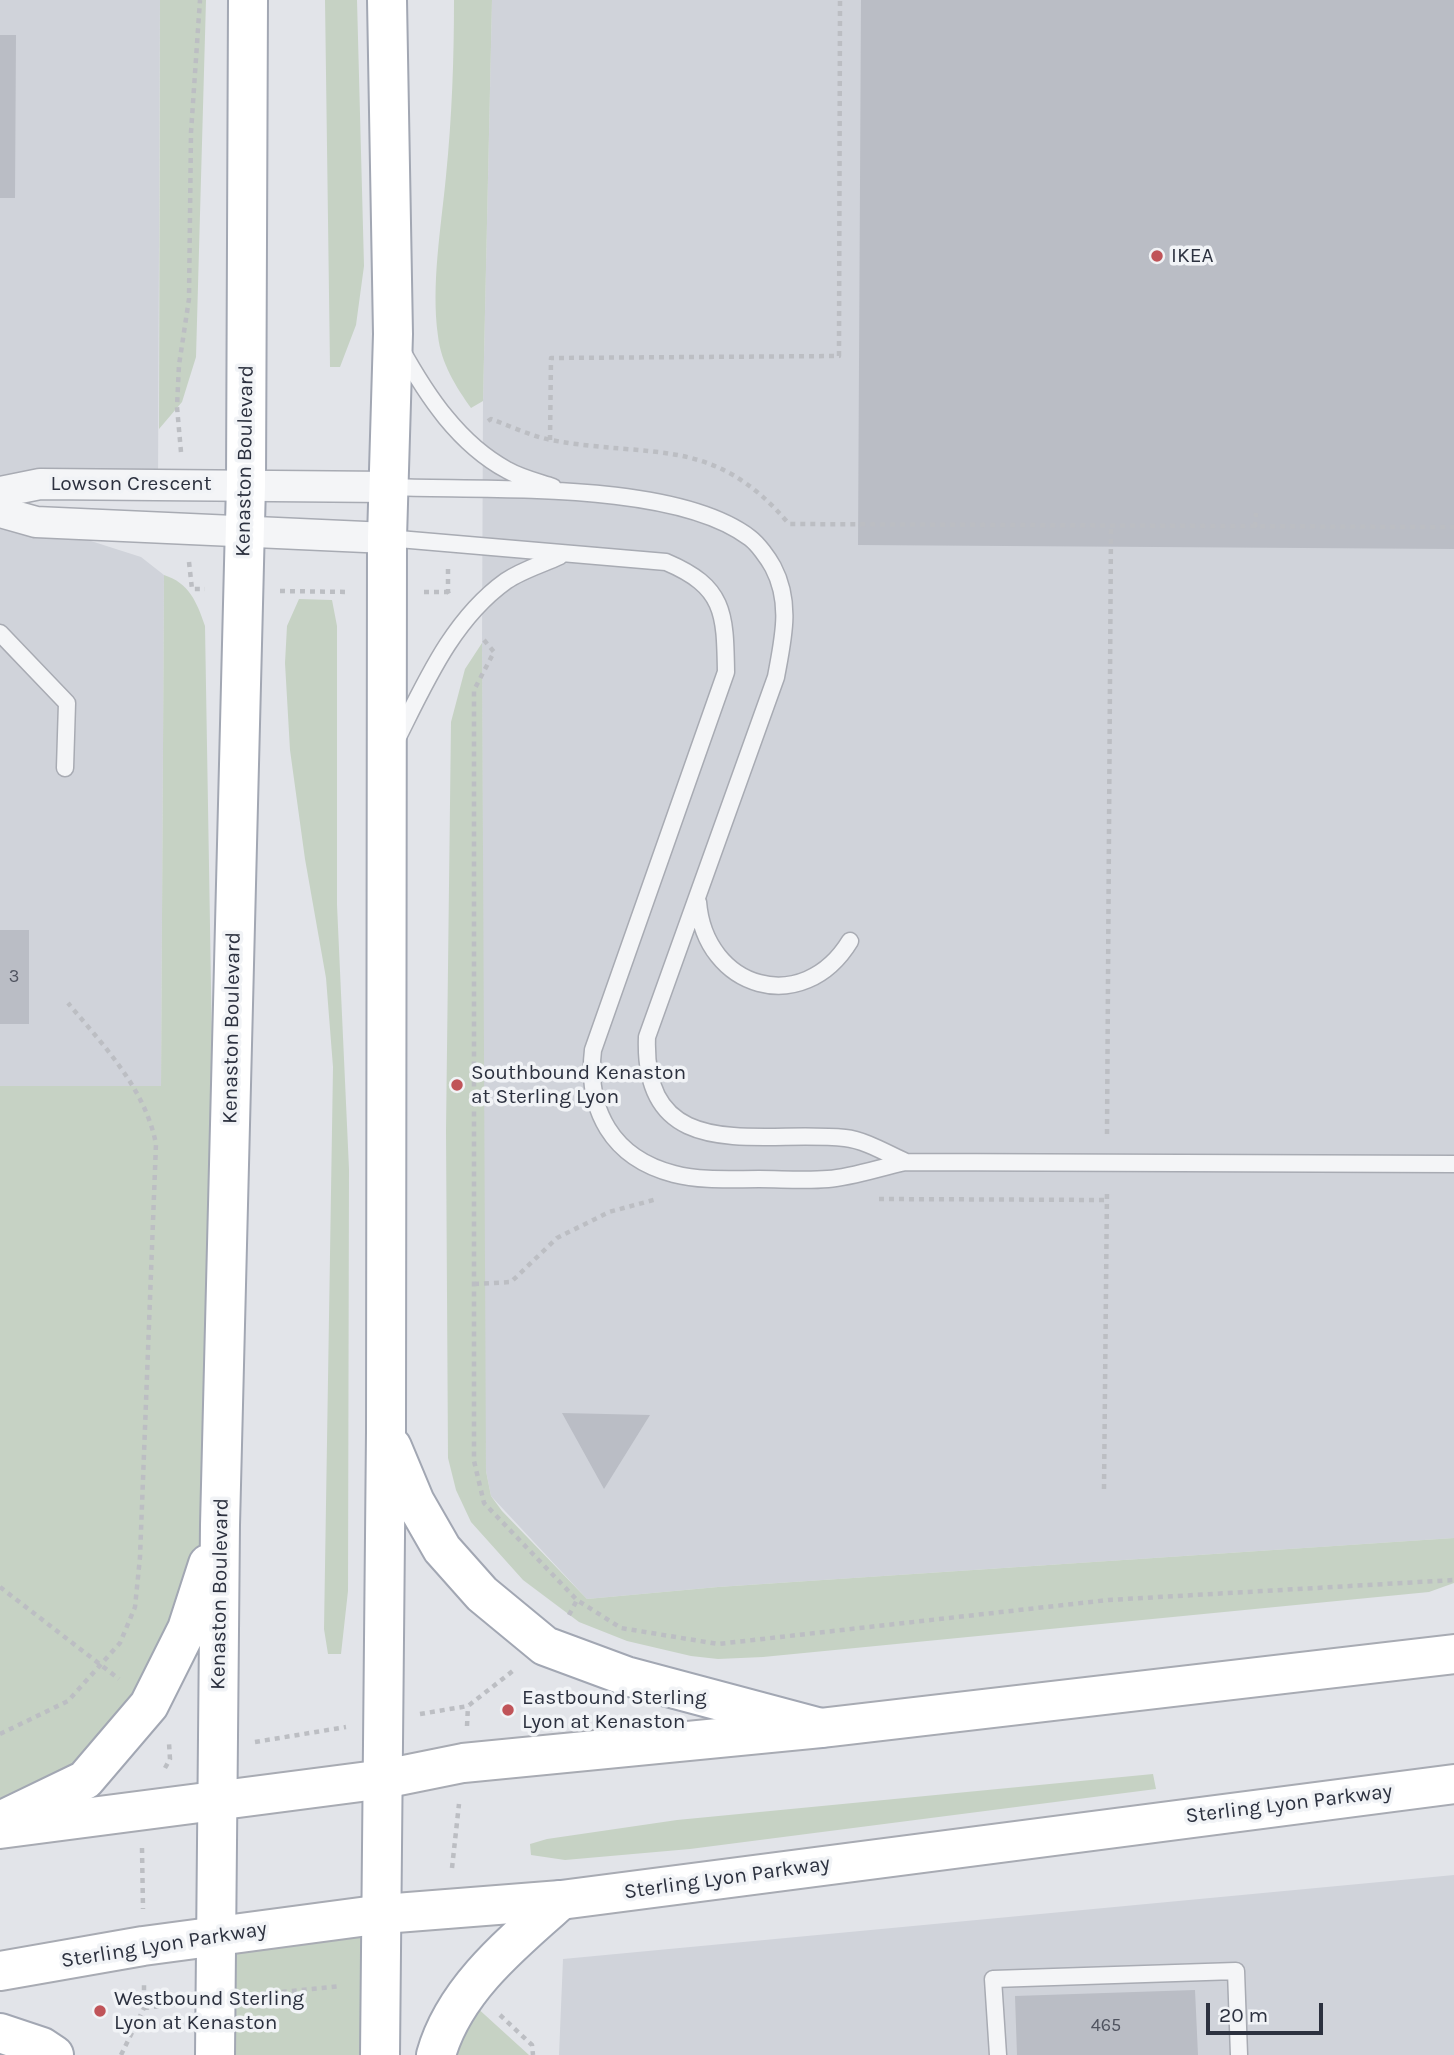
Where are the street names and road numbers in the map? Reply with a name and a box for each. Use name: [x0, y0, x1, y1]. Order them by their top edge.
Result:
street label: Kenaston Boulevard: [231, 365, 259, 557]
street label: Lowson Crescent: [50, 471, 212, 497]
street label: Kenaston Boulevard: [218, 932, 246, 1124]
street label: Kenaston Boulevard: [206, 1498, 234, 1690]
street label: Sterling Lyon Parkway: [1184, 1779, 1394, 1829]
street label: Sterling Lyon Parkway: [622, 1851, 832, 1905]
street label: Sterling Lyon Parkway: [59, 1916, 269, 1974]

